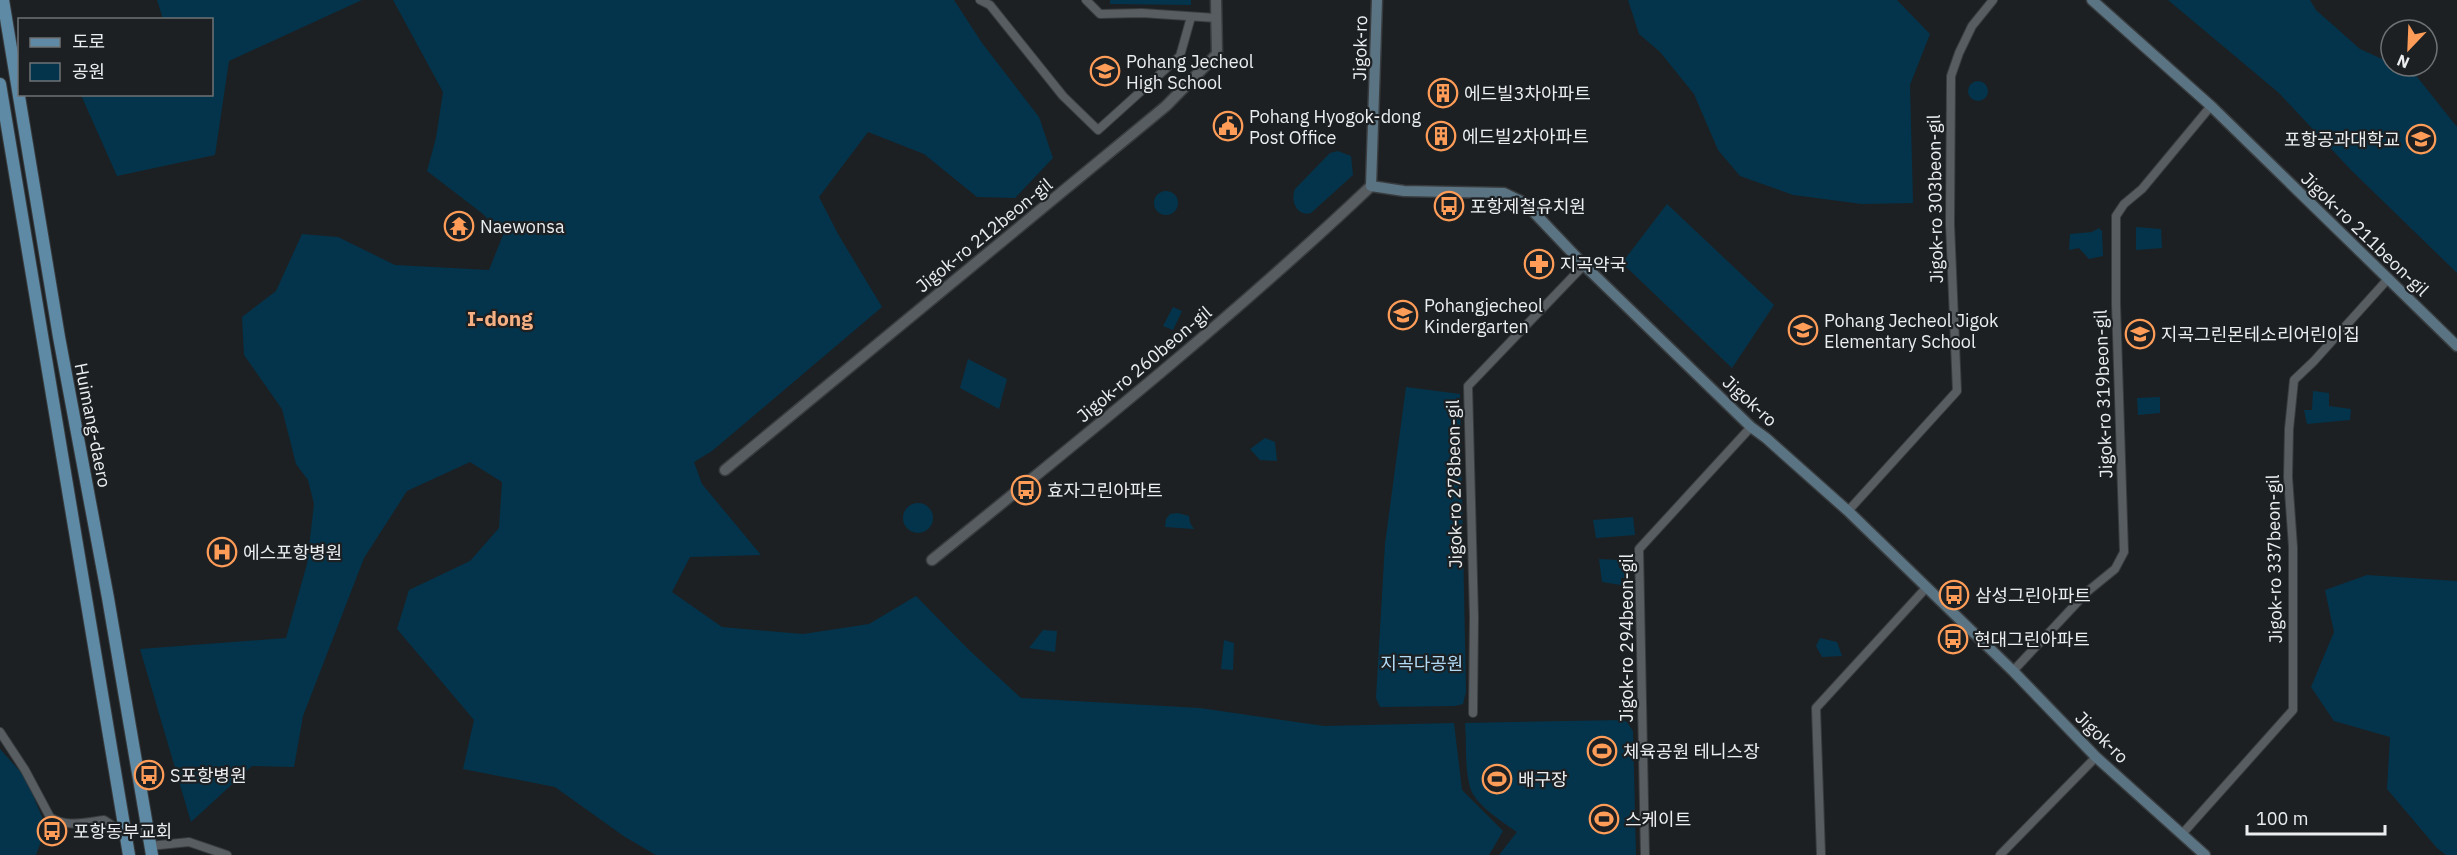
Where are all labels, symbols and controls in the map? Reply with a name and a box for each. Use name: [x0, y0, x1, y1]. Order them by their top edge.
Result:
street label: Jigok-ro: [1348, 15, 1372, 81]
legend: [18, 18, 213, 96]
north arrow: [2379, 18, 2439, 78]
text: 도로: [72, 30, 105, 53]
place label: Pohang Jecheol High School: [1126, 50, 1254, 94]
text: N: [2394, 50, 2412, 73]
school or university icon: Pohang Jecheol High School: [1089, 55, 1121, 87]
text: 공원: [72, 60, 105, 83]
building icon: 에드빌3차아파트: [1427, 77, 1459, 109]
place label: 에드빌3차아파트: [1464, 82, 1591, 105]
place label: Pohang Hyogok-dong Post Office: [1249, 105, 1421, 149]
public building icon: Pohang Hyogok-dong Post Office: [1212, 110, 1244, 142]
street label: Jigok-ro 303beon-gil: [1922, 114, 1948, 284]
building icon: 에드빌2차아파트: [1425, 120, 1457, 152]
school or university icon: 포항공과대학교: [2405, 123, 2437, 155]
place label: 에드빌2차아파트: [1462, 125, 1589, 148]
place label: 포항공과대학교: [2284, 128, 2400, 151]
street label: Jigok-ro 211beon-gil: [2296, 167, 2434, 301]
street label: Jigok-ro 212beon-gil: [911, 173, 1057, 297]
bus stop icon: 포항제철유치원: [1433, 190, 1465, 222]
place label: 포항제철유치원: [1470, 195, 1586, 218]
temple icon: Naewonsa: [443, 210, 475, 242]
place label: Naewonsa: [480, 215, 565, 238]
pharmacy icon: 지곡약국: [1523, 248, 1555, 280]
place label: 지곡약국: [1560, 253, 1626, 276]
place label: Pohangjecheol Kindergarten: [1424, 294, 1543, 338]
school or university icon: Pohangjecheol Kindergarten: [1387, 299, 1419, 331]
street label: Jigok-ro 260beon-gil: [1072, 301, 1216, 427]
district label: I-dong: [467, 304, 533, 332]
place label: Pohang Jecheol Jigok Elementary School: [1824, 309, 1999, 353]
street label: Jigok-ro 319beon-gil: [2089, 309, 2117, 479]
school or university icon: Pohang Jecheol Jigok Elementary School: [1787, 314, 1819, 346]
school or university icon: 지곡그린몬테소리어린이집: [2124, 318, 2156, 350]
place label: 지곡그린몬테소리어린이집: [2161, 323, 2360, 346]
street label: Huimang-daero: [70, 361, 116, 489]
street label: Jigok-ro: [1718, 370, 1782, 432]
street label: Jigok-ro 278beon-gil: [1441, 399, 1467, 569]
bus stop icon: 효자그린아파트: [1010, 474, 1042, 506]
street label: Jigok-ro 337beon-gil: [2261, 474, 2287, 644]
place label: 효자그린아파트: [1047, 479, 1163, 502]
hospital icon: 에스포항병원: [206, 536, 238, 568]
place label: 에스포항병원: [243, 541, 342, 564]
street label: Jigok-ro 294beon-gil: [1615, 553, 1638, 722]
bus stop icon: 삼성그린아파트: [1938, 579, 1970, 611]
place label: 삼성그린아파트: [1975, 584, 2091, 607]
bus stop icon: 현대그린아파트: [1937, 623, 1969, 655]
place label: 현대그린아파트: [1974, 628, 2090, 651]
park label: 지곡다공원: [1381, 652, 1463, 675]
street label: Jigok-ro: [2070, 706, 2134, 768]
sports icon: 체육공원 테니스장: [1586, 735, 1618, 767]
place label: 체육공원 테니스장: [1623, 740, 1760, 763]
bus stop icon: S포항병원: [133, 759, 165, 791]
sports icon: 배구장: [1481, 763, 1513, 795]
place label: S포항병원: [170, 764, 247, 787]
place label: 배구장: [1518, 768, 1568, 791]
scale bar: [2247, 798, 2385, 836]
sports icon: 스케이트: [1588, 803, 1620, 835]
text: 100 m: [2256, 807, 2308, 830]
place label: 스케이트: [1625, 808, 1691, 831]
bus stop icon: 포항동부교회: [36, 815, 68, 847]
place label: 포항동부교회: [73, 820, 172, 843]

